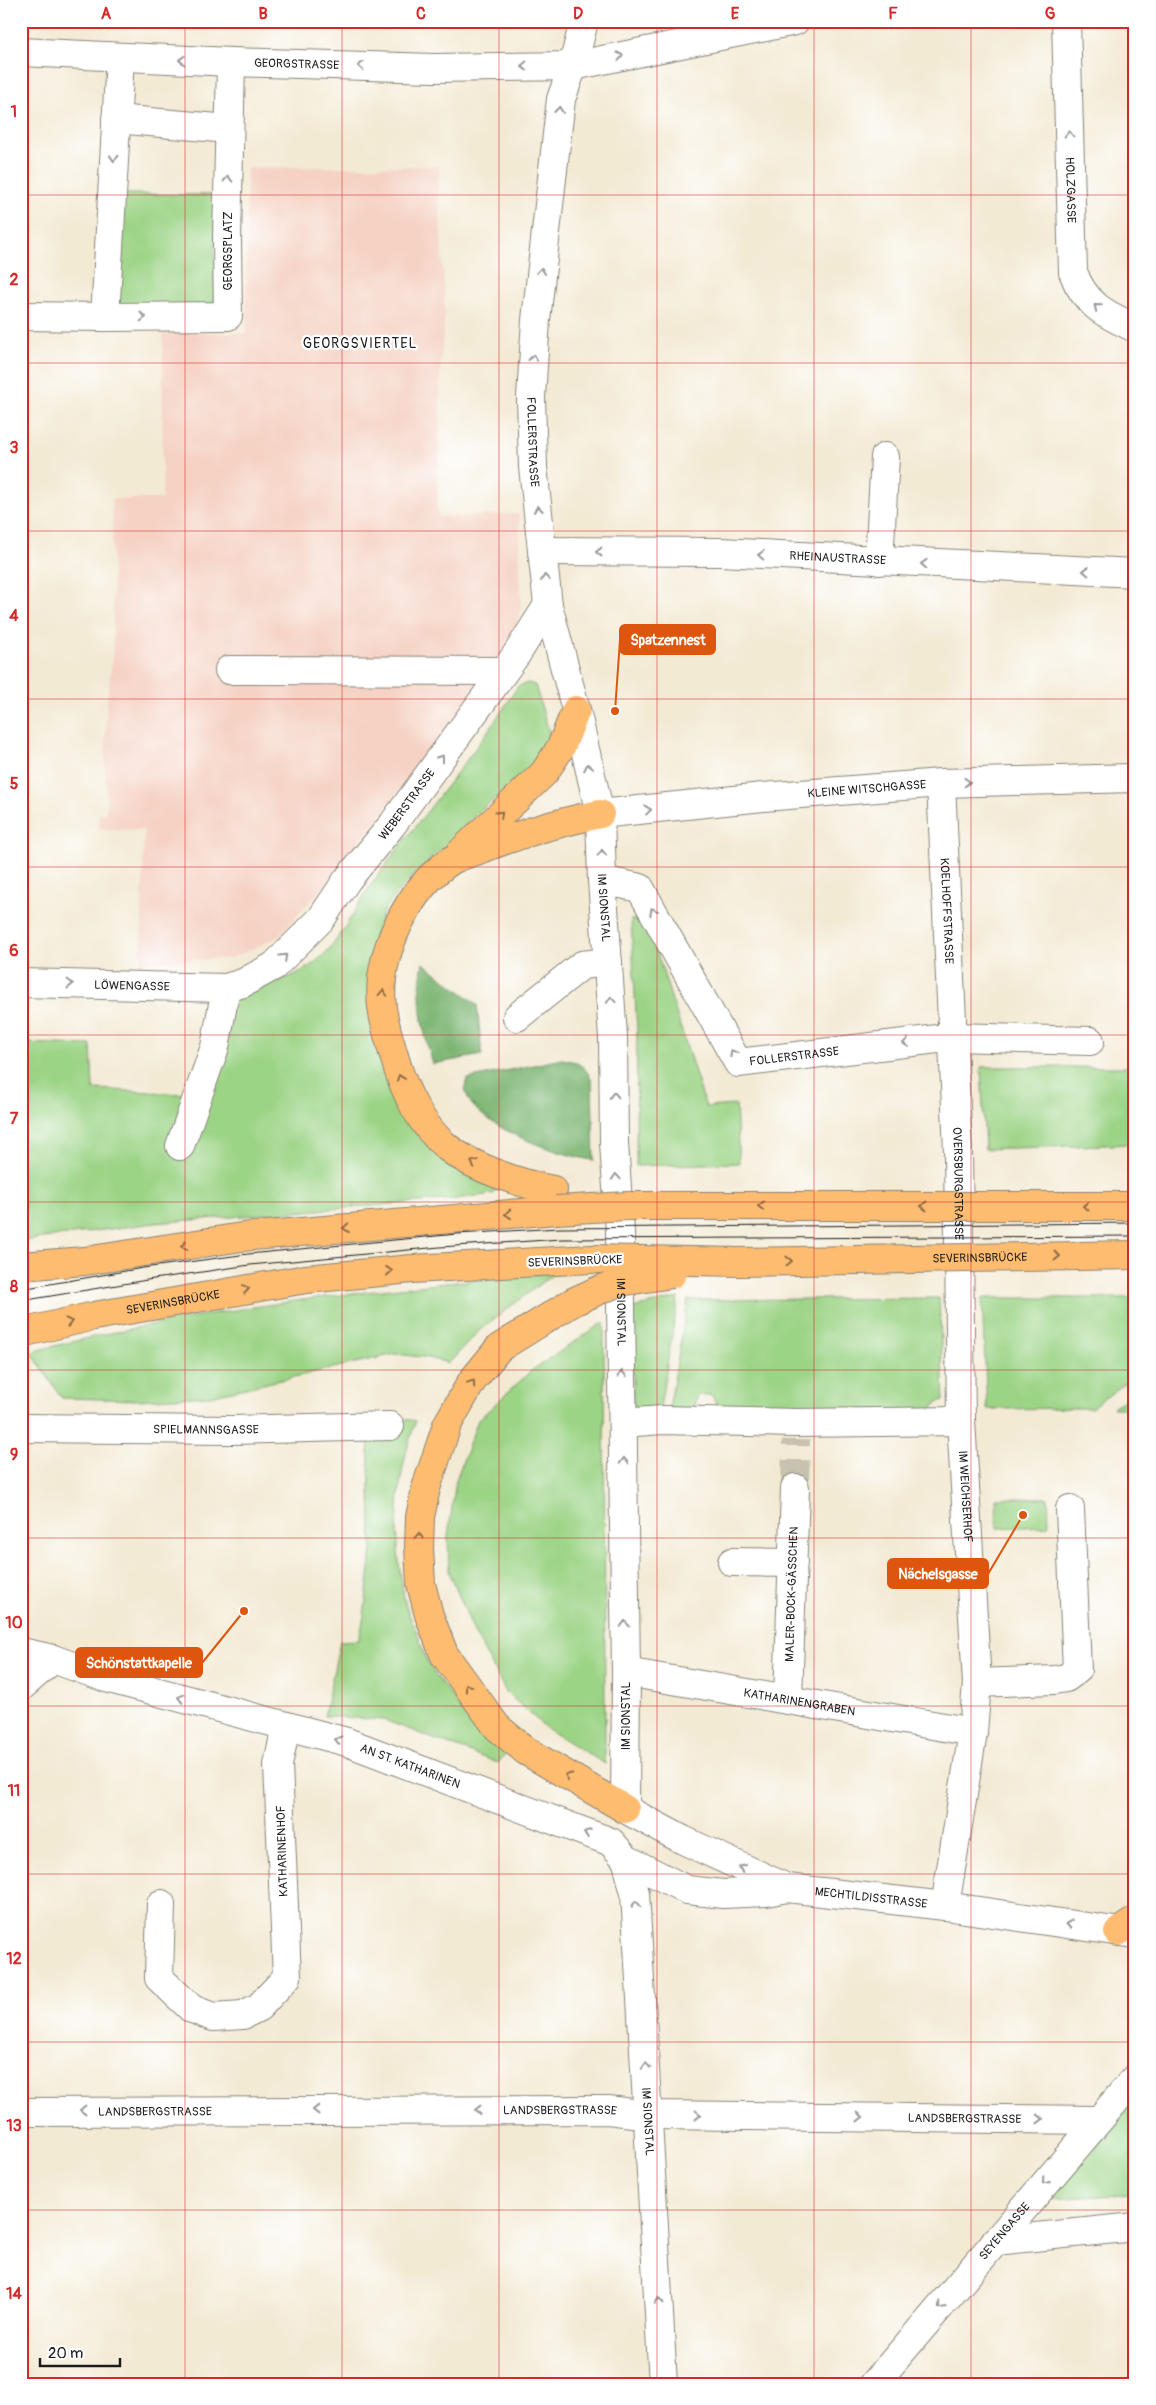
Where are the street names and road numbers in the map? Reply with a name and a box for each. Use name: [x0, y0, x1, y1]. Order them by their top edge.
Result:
street label: GEORGSTRASSE: [254, 56, 340, 73]
street label: HOLZGASSE: [1062, 157, 1079, 223]
street label: GEORGSPLATZ: [221, 212, 236, 290]
street label: FOLLERSTRASSE: [523, 397, 542, 488]
street label: RHEINAUSTRASSE: [789, 549, 887, 568]
street label: WEBERSTRASSE: [376, 766, 439, 843]
street label: KLEINE WITSCHGASSE: [807, 777, 927, 801]
street label: KOELHOFFSTRASSE: [936, 857, 956, 964]
street label: IM SIONSTAL: [594, 873, 613, 943]
street label: LÖWENGASSE: [94, 977, 170, 995]
street label: FOLLERSTRASSE: [749, 1044, 840, 1070]
street label: OVERSBURGSTRASSE: [949, 1127, 966, 1240]
street label: SEVERINSBRÜCKE: [932, 1249, 1028, 1267]
street label: SEVERINSBRÜCKE: [527, 1251, 623, 1271]
street label: IM SIONSTAL: [613, 1278, 629, 1347]
street label: SEVERINSBRÜCKE: [125, 1287, 221, 1318]
street label: SPIELMANNSGASSE: [153, 1422, 259, 1438]
street label: IM WEICHSERHOF: [955, 1450, 975, 1543]
street label: MALER-BOCK-GÄSSCHEN: [782, 1526, 802, 1662]
street label: IM SIONSTAL: [619, 1681, 634, 1750]
street label: KATHARINENGRABEN: [742, 1685, 856, 1719]
street label: AN ST. KATHARINEN: [358, 1741, 462, 1792]
street label: KATHARINENHOF: [273, 1805, 292, 1897]
street label: MECHTILDISSTRASSE: [814, 1884, 928, 1912]
street label: IM SIONSTAL: [638, 2087, 657, 2156]
street label: LANDSBERGSTRASSE: [503, 2103, 618, 2119]
street label: LANDSBERGSTRASSE: [98, 2104, 212, 2120]
street label: LANDSBERGSTRASSE: [908, 2111, 1022, 2127]
street label: SEYENGASSE: [976, 2200, 1034, 2263]

